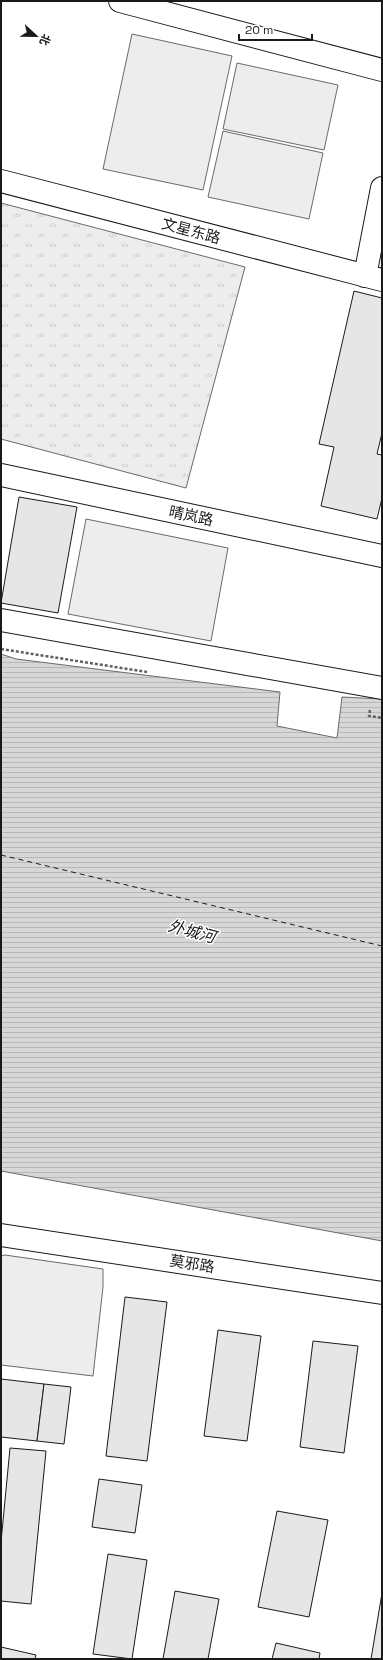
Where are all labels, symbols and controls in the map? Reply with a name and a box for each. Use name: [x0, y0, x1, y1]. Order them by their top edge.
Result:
north arrow: [16, 16, 56, 56]
scale bar: [239, 16, 312, 42]
text: 20 m: [245, 22, 273, 38]
text: 北: [37, 32, 54, 47]
street label: 文星东路: [160, 214, 223, 247]
street label: 晴岚路: [167, 502, 215, 529]
water label: 外城河: [166, 915, 221, 949]
street label: 莫邪路: [168, 1251, 216, 1276]

